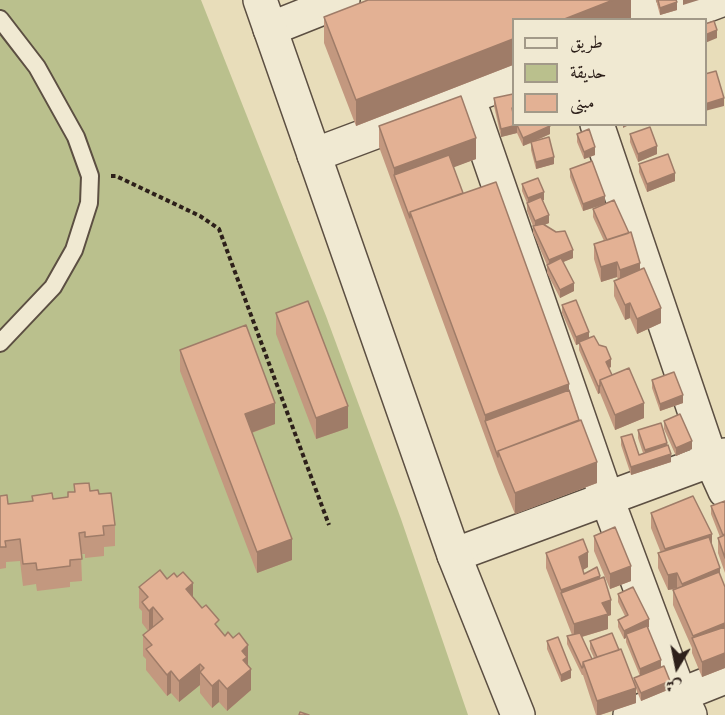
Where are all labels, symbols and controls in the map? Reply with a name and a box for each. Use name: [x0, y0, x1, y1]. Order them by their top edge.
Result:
legend: [512, 18, 707, 126]
text: طريق: [570, 31, 603, 56]
text: حديقة: [570, 61, 606, 86]
text: مبنى: [570, 91, 595, 116]
north arrow: [647, 637, 707, 697]
text: ش: [664, 673, 684, 697]

